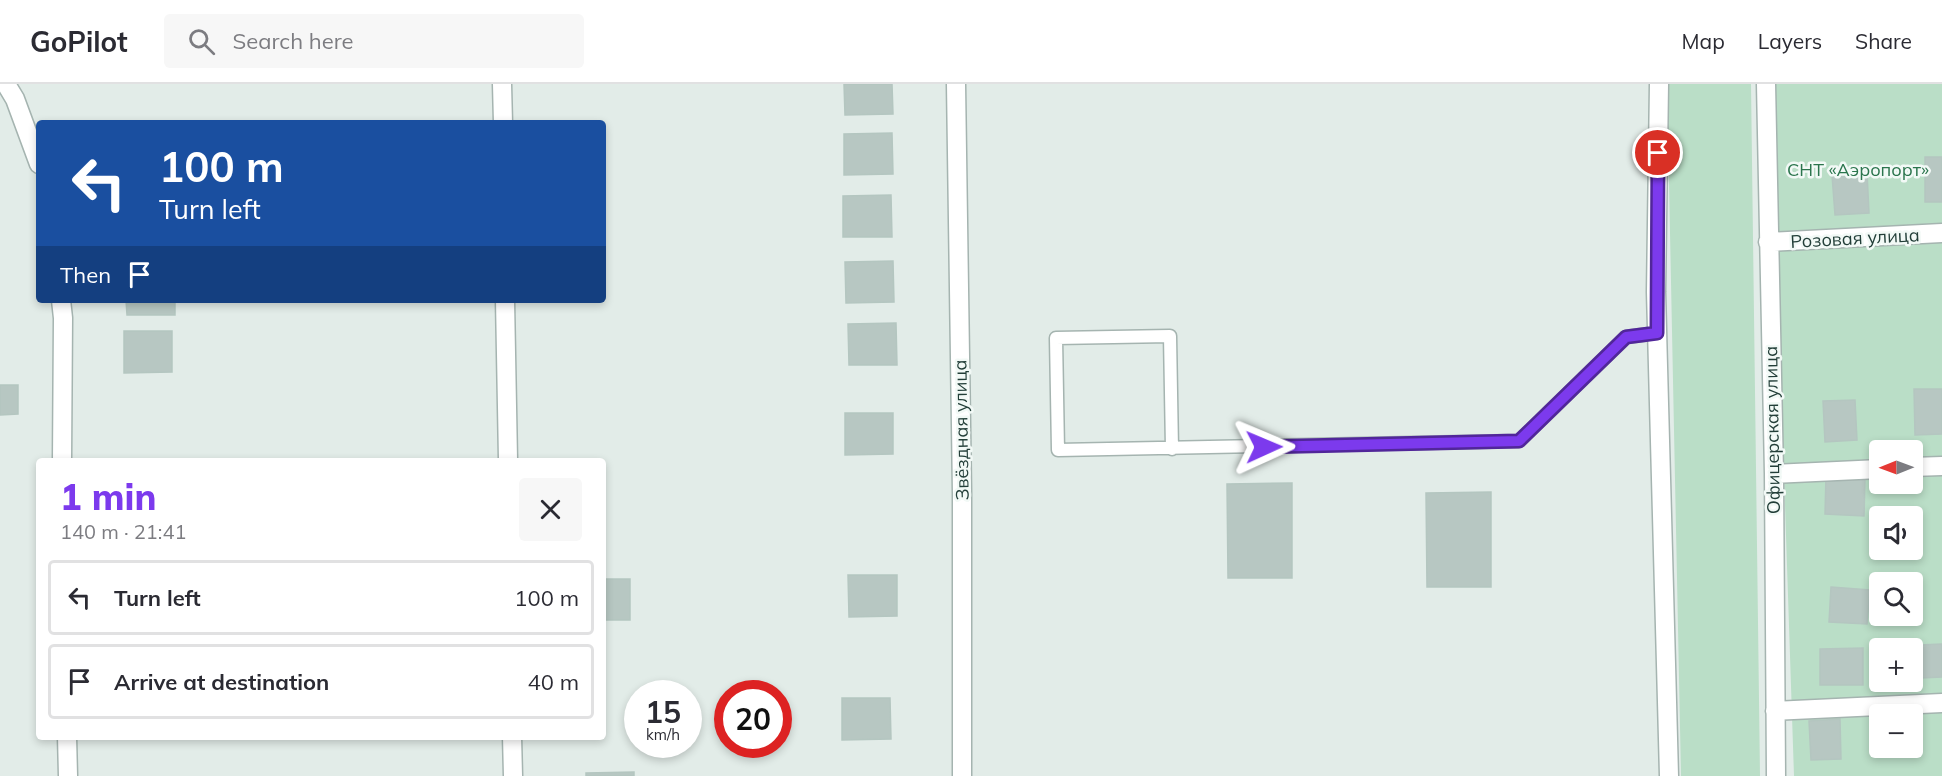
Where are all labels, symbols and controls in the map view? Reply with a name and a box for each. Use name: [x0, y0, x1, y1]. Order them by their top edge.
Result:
search box: [164, 14, 584, 68]
text: GoPilot: [30, 24, 128, 59]
icon: search: [185, 25, 218, 58]
text: Search here: [233, 27, 354, 55]
text: Map: [1682, 28, 1725, 54]
text: Layers: [1758, 28, 1822, 54]
text: Share: [1855, 28, 1912, 54]
pin: [1632, 127, 1683, 178]
icon: arrive: [1641, 136, 1674, 169]
text: 100 m: [159, 140, 284, 193]
icon: left: [60, 144, 138, 222]
park label: СНТ «Аэропорт»: [1787, 158, 1929, 181]
text: Turn left: [159, 192, 261, 226]
street label: Розовая улица: [1790, 223, 1920, 253]
icon: arrive: [123, 258, 156, 291]
text: Then: [60, 261, 111, 289]
street label: Офицерская улица: [1759, 346, 1785, 514]
street label: Звёздная улица: [948, 359, 974, 501]
position arrow: [1232, 415, 1296, 479]
north arrow: [1869, 440, 1923, 494]
map controls: [1869, 440, 1923, 758]
text: 1 min: [60, 474, 156, 519]
button: close: [519, 478, 582, 541]
button: sound: [1869, 506, 1923, 560]
text: 140 m · 21:41: [60, 519, 186, 544]
button: search: [1869, 572, 1923, 626]
icon: left: [63, 581, 96, 614]
text: Turn left: [114, 584, 201, 612]
text: 100 m: [514, 584, 579, 612]
button: +: [1869, 638, 1923, 692]
icon: arrive: [63, 665, 96, 698]
text: Arrive at destination: [114, 668, 329, 696]
text: 40 m: [528, 668, 579, 696]
speed limit sign: 20: [714, 680, 792, 758]
text: 15: [645, 693, 681, 731]
button: −: [1869, 704, 1923, 758]
text: km/h: [646, 725, 680, 744]

